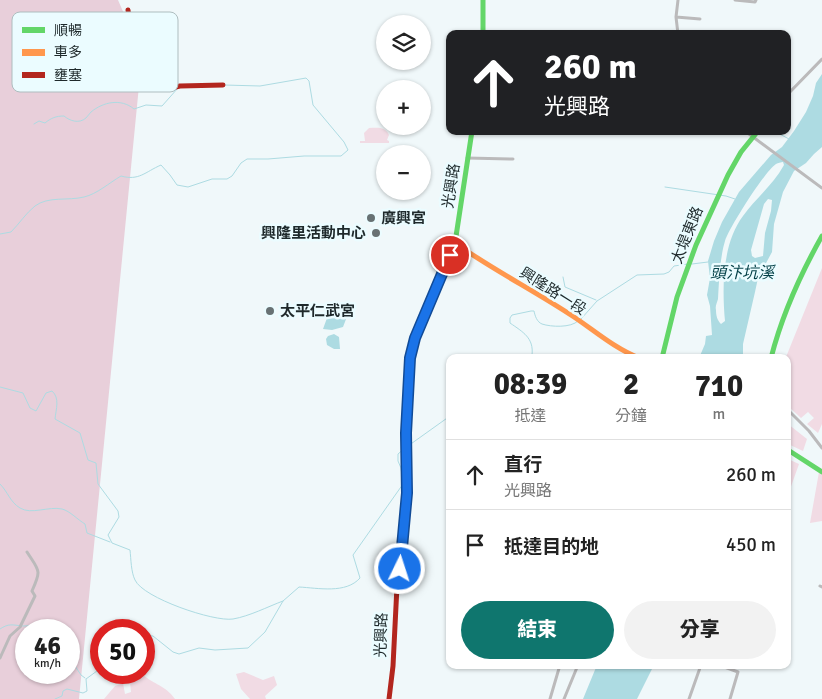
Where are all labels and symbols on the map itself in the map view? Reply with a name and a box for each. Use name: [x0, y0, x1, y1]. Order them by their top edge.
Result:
legend: [12, 12, 178, 92]
text: 順暢: [54, 22, 82, 39]
text: 車多: [54, 44, 82, 61]
text: 壅塞: [54, 67, 82, 84]
street label: 光興路: [439, 162, 463, 210]
street label: 太堤東路: [667, 204, 707, 266]
place label: 廣興宮: [381, 209, 426, 227]
marker: 廣興宮: [365, 212, 377, 224]
place label: 興隆里活動中心: [261, 224, 366, 242]
marker: 興隆里活動中心: [370, 227, 382, 239]
pin: [429, 234, 471, 276]
street label: 興隆路一段: [516, 263, 590, 319]
water label: 頭汴坑溪: [710, 263, 776, 283]
place label: 太平仁武宮: [280, 302, 355, 320]
marker: 太平仁武宮: [264, 305, 276, 317]
position arrow: [373, 542, 425, 594]
street label: 光興路: [371, 612, 391, 658]
speed limit sign: 50: [90, 619, 155, 684]

